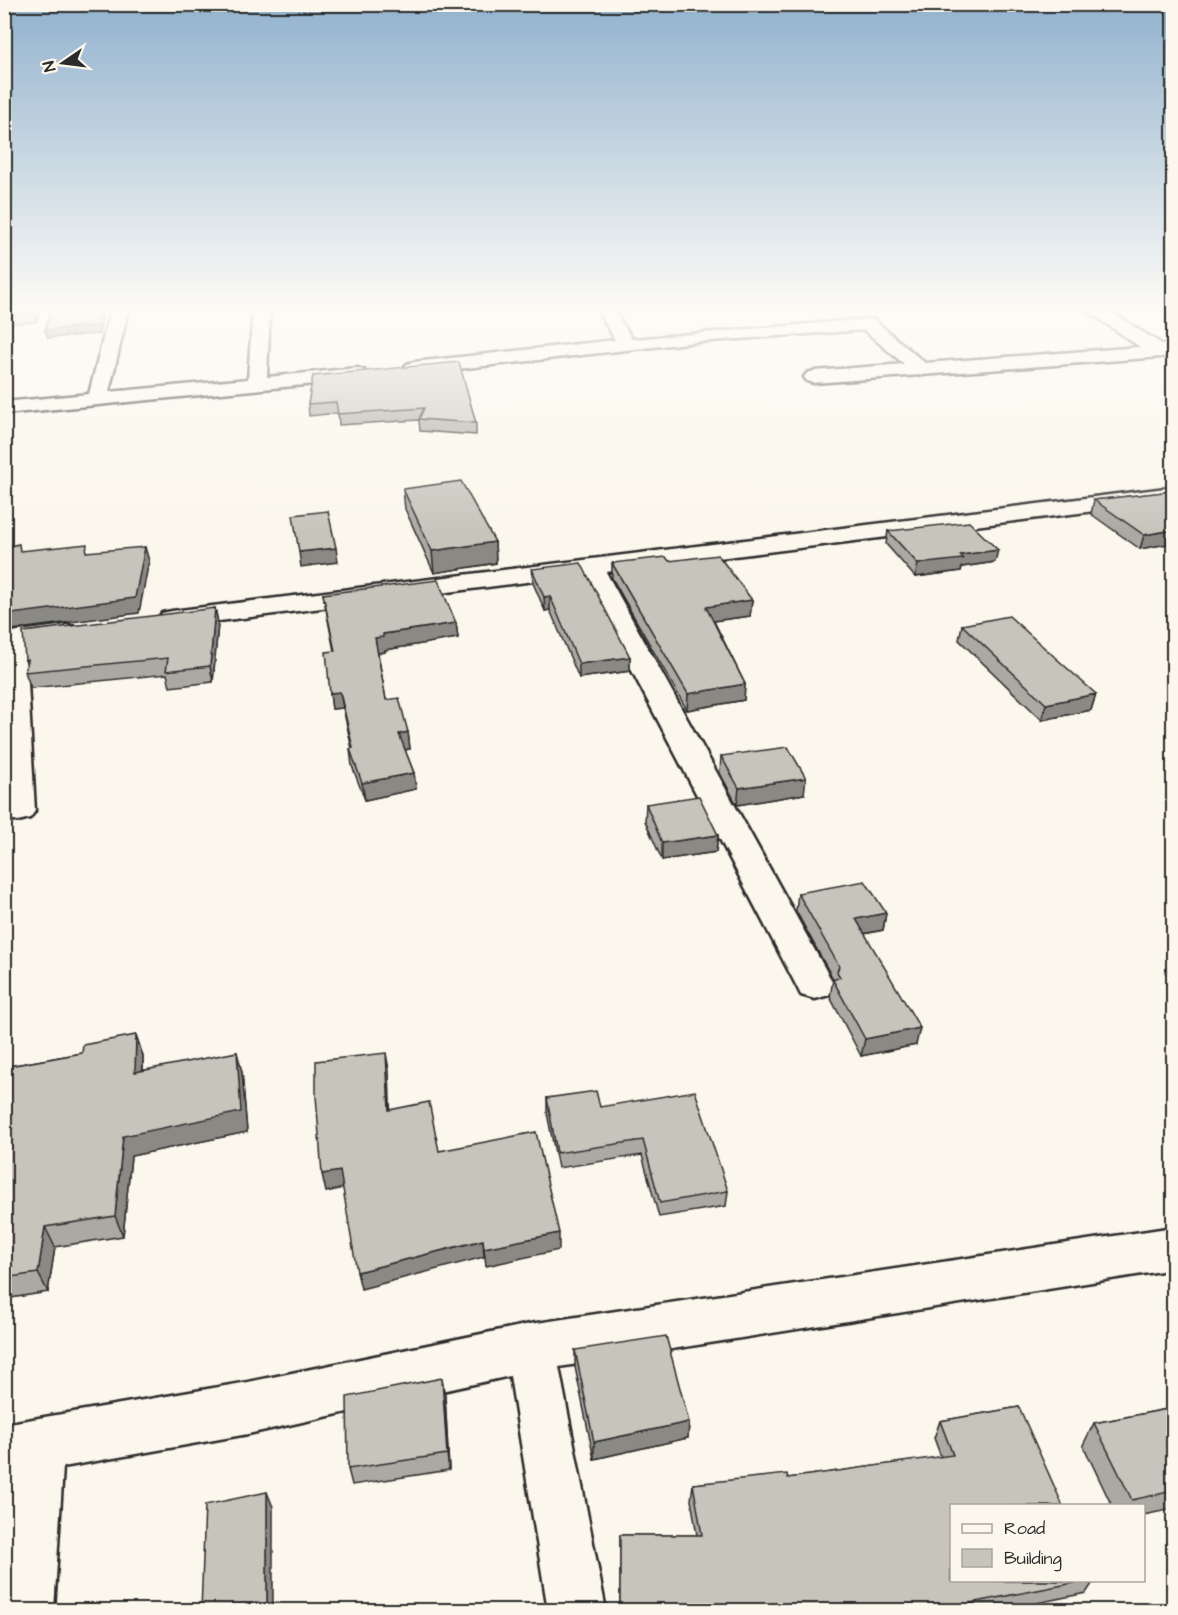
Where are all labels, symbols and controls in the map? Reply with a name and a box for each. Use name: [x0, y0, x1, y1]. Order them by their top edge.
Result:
north arrow: [33, 33, 93, 93]
text: N: [38, 59, 61, 74]
legend: [950, 1504, 1145, 1582]
text: Road: [1004, 1516, 1045, 1541]
text: Building: [1004, 1546, 1062, 1572]

